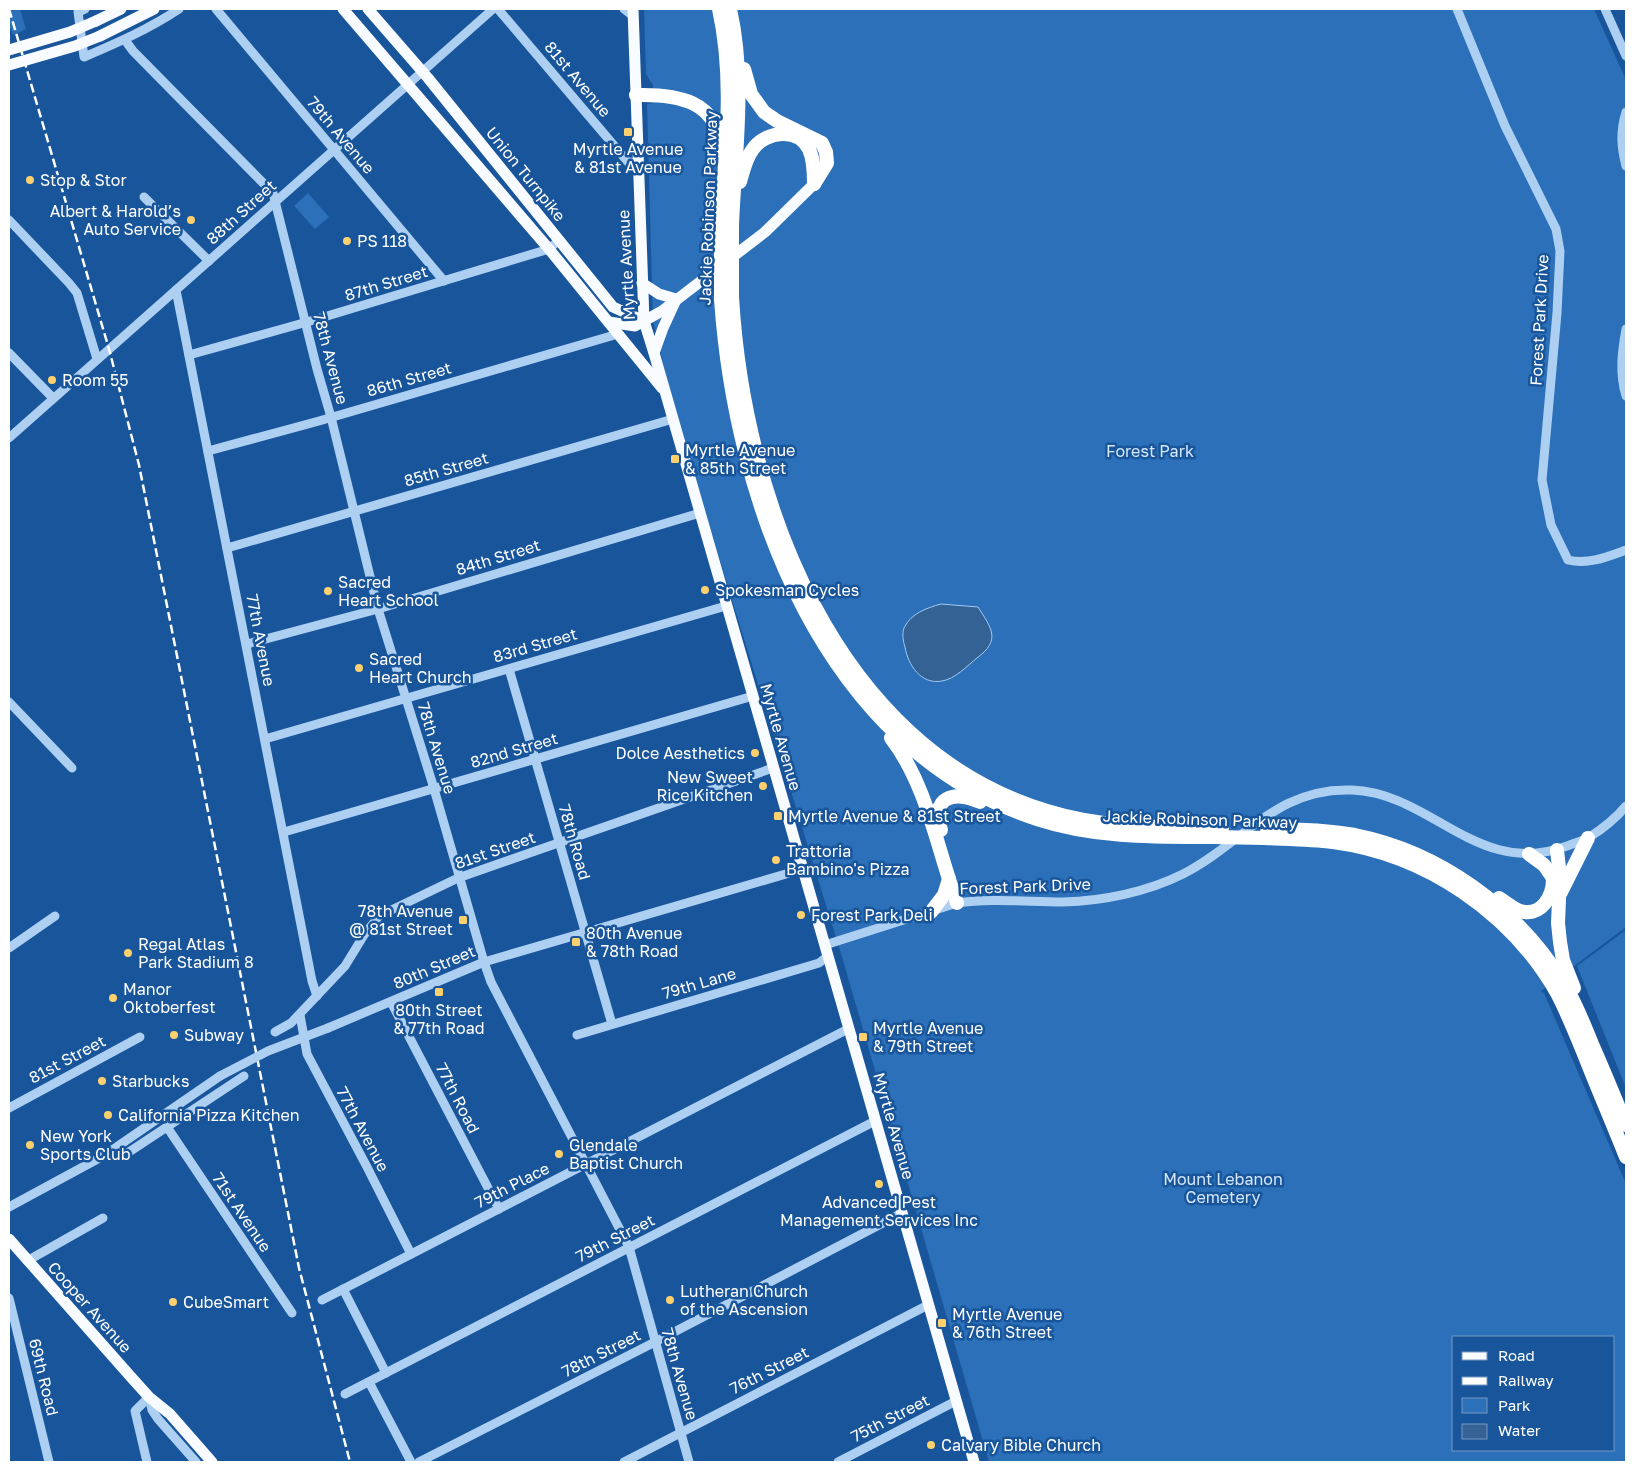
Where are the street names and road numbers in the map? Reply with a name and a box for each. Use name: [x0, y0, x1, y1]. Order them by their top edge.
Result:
street label: 81st Avenue: [540, 37, 616, 121]
street label: 79th Avenue: [303, 92, 379, 178]
street label: Jackie Robinson Parkway: [695, 110, 721, 306]
street label: Union Turnpike: [482, 123, 570, 225]
street label: 88th Street: [202, 175, 280, 249]
street label: Myrtle Avenue: [613, 209, 639, 321]
street label: Forest Park Drive: [1526, 254, 1552, 386]
street label: 87th Street: [342, 261, 430, 305]
street label: 78th Avenue: [309, 310, 353, 406]
street label: 86th Street: [364, 357, 454, 401]
street label: 85th Street: [402, 447, 490, 491]
street label: 84th Street: [453, 535, 543, 579]
street label: 77th Avenue: [242, 592, 280, 688]
street label: 83rd Street: [491, 623, 579, 667]
street label: Myrtle Avenue: [756, 681, 806, 793]
street label: 78th Avenue: [414, 700, 460, 796]
street label: 82nd Street: [468, 728, 560, 772]
street label: 78th Road: [555, 802, 595, 882]
street label: Jackie Robinson Parkway: [1102, 806, 1298, 832]
street label: 81st Street: [452, 827, 538, 873]
street label: Forest Park Drive: [959, 874, 1091, 898]
street label: 80th Street: [390, 941, 478, 993]
street label: 79th Lane: [660, 963, 738, 1003]
street label: 81st Street: [25, 1031, 109, 1087]
street label: 77th Road: [432, 1059, 484, 1137]
street label: Myrtle Avenue: [869, 1070, 919, 1182]
street label: 77th Avenue: [332, 1083, 394, 1175]
street label: 79th Place: [471, 1158, 553, 1212]
street label: 71st Avenue: [208, 1168, 276, 1256]
street label: 79th Street: [572, 1210, 658, 1266]
street label: Cooper Avenue: [44, 1257, 136, 1357]
street label: 78th Street: [558, 1325, 644, 1381]
street label: 78th Avenue: [657, 1326, 703, 1422]
street label: 69th Road: [25, 1336, 63, 1418]
street label: 76th Street: [726, 1342, 812, 1398]
street label: 75th Street: [847, 1390, 933, 1446]

